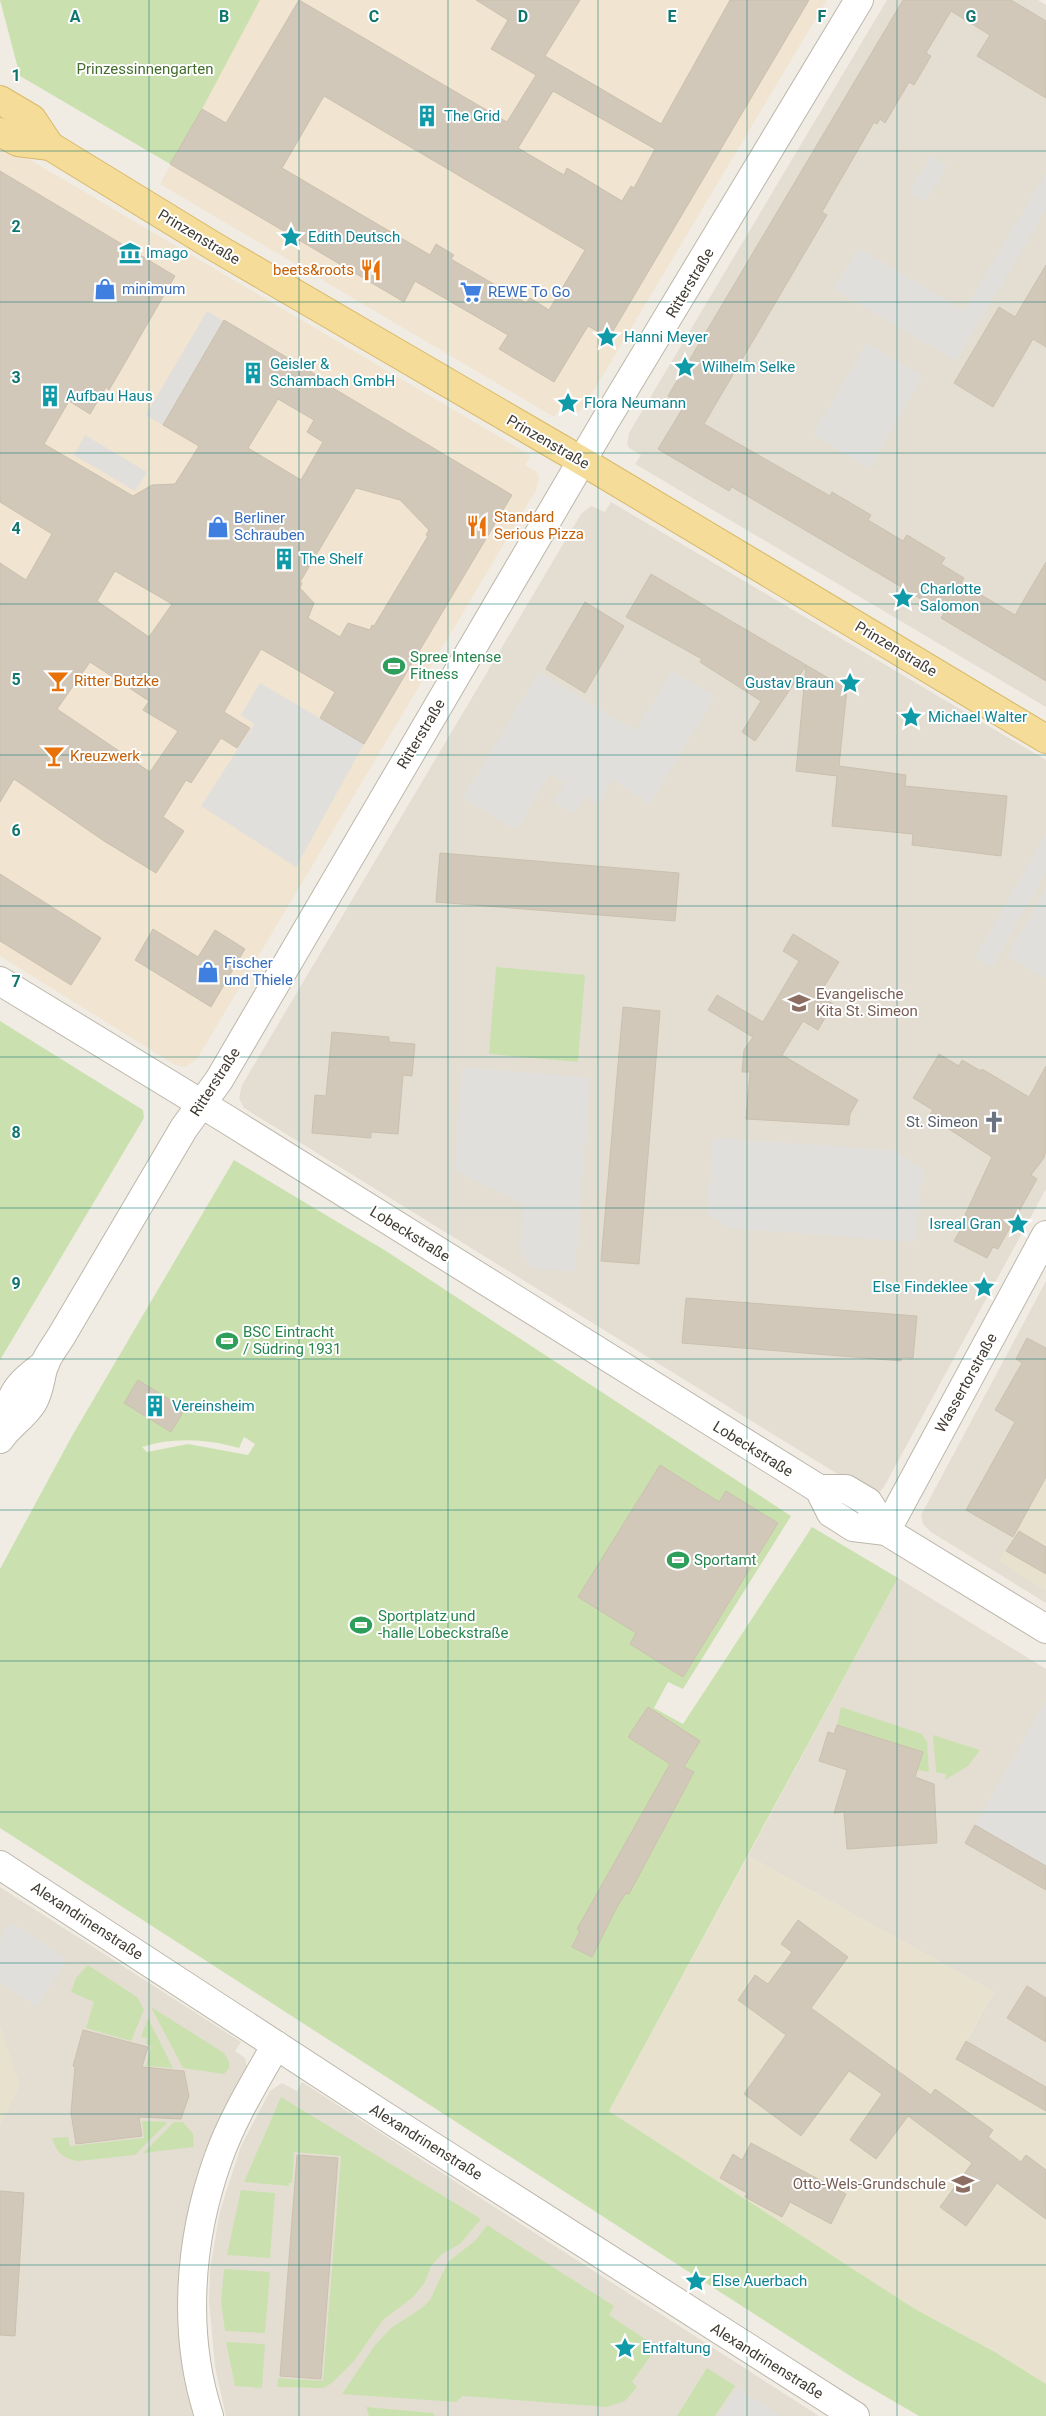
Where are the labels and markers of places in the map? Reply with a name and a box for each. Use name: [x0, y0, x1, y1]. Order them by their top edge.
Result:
building icon: The Grid: [414, 103, 440, 129]
place label: The Grid: [444, 107, 500, 125]
place icon: Edith Deutsch: [278, 224, 304, 250]
place label: Edith Deutsch: [308, 228, 400, 246]
museum icon: Imago: [117, 240, 143, 266]
place label: Imago: [146, 244, 188, 262]
restaurant icon: beets&roots: [358, 257, 384, 283]
place label: beets&roots: [273, 261, 354, 279]
shop icon: minimum: [92, 276, 118, 302]
supermarket icon: REWE To Go: [458, 279, 484, 305]
place label: minimum: [122, 280, 185, 298]
place label: REWE To Go: [488, 283, 570, 301]
place icon: Hanni Meyer: [594, 324, 620, 350]
place label: Hanni Meyer: [624, 328, 708, 346]
place icon: Wilhelm Selke: [672, 354, 698, 380]
place label: Geisler & Schambach GmbH: [270, 355, 395, 390]
place label: Wilhelm Selke: [702, 358, 795, 376]
building icon: Geisler & Schambach GmbH: [240, 360, 266, 386]
building icon: Aufbau Haus: [37, 383, 63, 409]
place label: Aufbau Haus: [66, 387, 153, 405]
place icon: Flora Neumann: [555, 390, 581, 416]
place label: Flora Neumann: [584, 394, 686, 412]
place label: Standard Serious Pizza: [494, 508, 584, 543]
place label: Berliner Schrauben: [234, 509, 305, 544]
restaurant icon: Standard Serious Pizza: [464, 513, 490, 539]
shop icon: Berliner Schrauben: [205, 514, 231, 540]
building icon: The Shelf: [271, 546, 297, 572]
place label: The Shelf: [300, 550, 364, 568]
place label: Charlotte Salomon: [920, 580, 981, 615]
place icon: Charlotte Salomon: [890, 585, 916, 611]
place label: Spree Intense Fitness: [410, 648, 501, 683]
sports icon: Spree Intense Fitness: [381, 653, 407, 679]
bar icon: Ritter Butzke: [45, 668, 71, 694]
place icon: Gustav Braun: [837, 670, 863, 696]
place label: Ritter Butzke: [74, 672, 159, 690]
place label: Gustav Braun: [745, 674, 834, 692]
place icon: Michael Walter: [898, 704, 924, 730]
place label: Michael Walter: [928, 708, 1027, 726]
bar icon: Kreuzwerk: [41, 743, 67, 769]
place label: Kreuzwerk: [70, 747, 140, 765]
place label: Fischer und Thiele: [224, 954, 293, 989]
shop icon: Fischer und Thiele: [195, 959, 221, 985]
place label: Evangelische Kita St. Simeon: [816, 985, 918, 1020]
school or university icon: Evangelische Kita St. Simeon: [786, 990, 812, 1016]
church icon: St. Simeon: [981, 1109, 1007, 1135]
place label: St. Simeon: [906, 1113, 978, 1131]
place icon: Isreal Gran: [1005, 1211, 1031, 1237]
place label: Isreal Gran: [929, 1215, 1001, 1233]
place icon: Else Findeklee: [971, 1274, 997, 1300]
place label: Else Findeklee: [873, 1278, 968, 1296]
place label: BSC Eintracht / Südring 1931: [243, 1323, 341, 1358]
sports icon: BSC Eintracht / Südring 1931: [214, 1328, 240, 1354]
building icon: Vereinsheim: [142, 1393, 168, 1419]
place label: Vereinsheim: [172, 1397, 255, 1415]
sports icon: Sportamt: [665, 1547, 691, 1573]
place label: Sportamt: [694, 1551, 757, 1569]
place label: Sportplatz und -halle Lobeckstraße: [378, 1607, 509, 1642]
sports icon: Sportplatz und -halle Lobeckstraße: [348, 1612, 374, 1638]
school or university icon: Otto-Wels-Grundschule: [950, 2171, 976, 2197]
place label: Otto-Wels-Grundschule: [793, 2175, 946, 2193]
place icon: Else Auerbach: [683, 2268, 709, 2294]
place label: Else Auerbach: [712, 2272, 807, 2290]
place icon: Entfaltung: [612, 2335, 638, 2361]
place label: Entfaltung: [642, 2339, 711, 2357]

